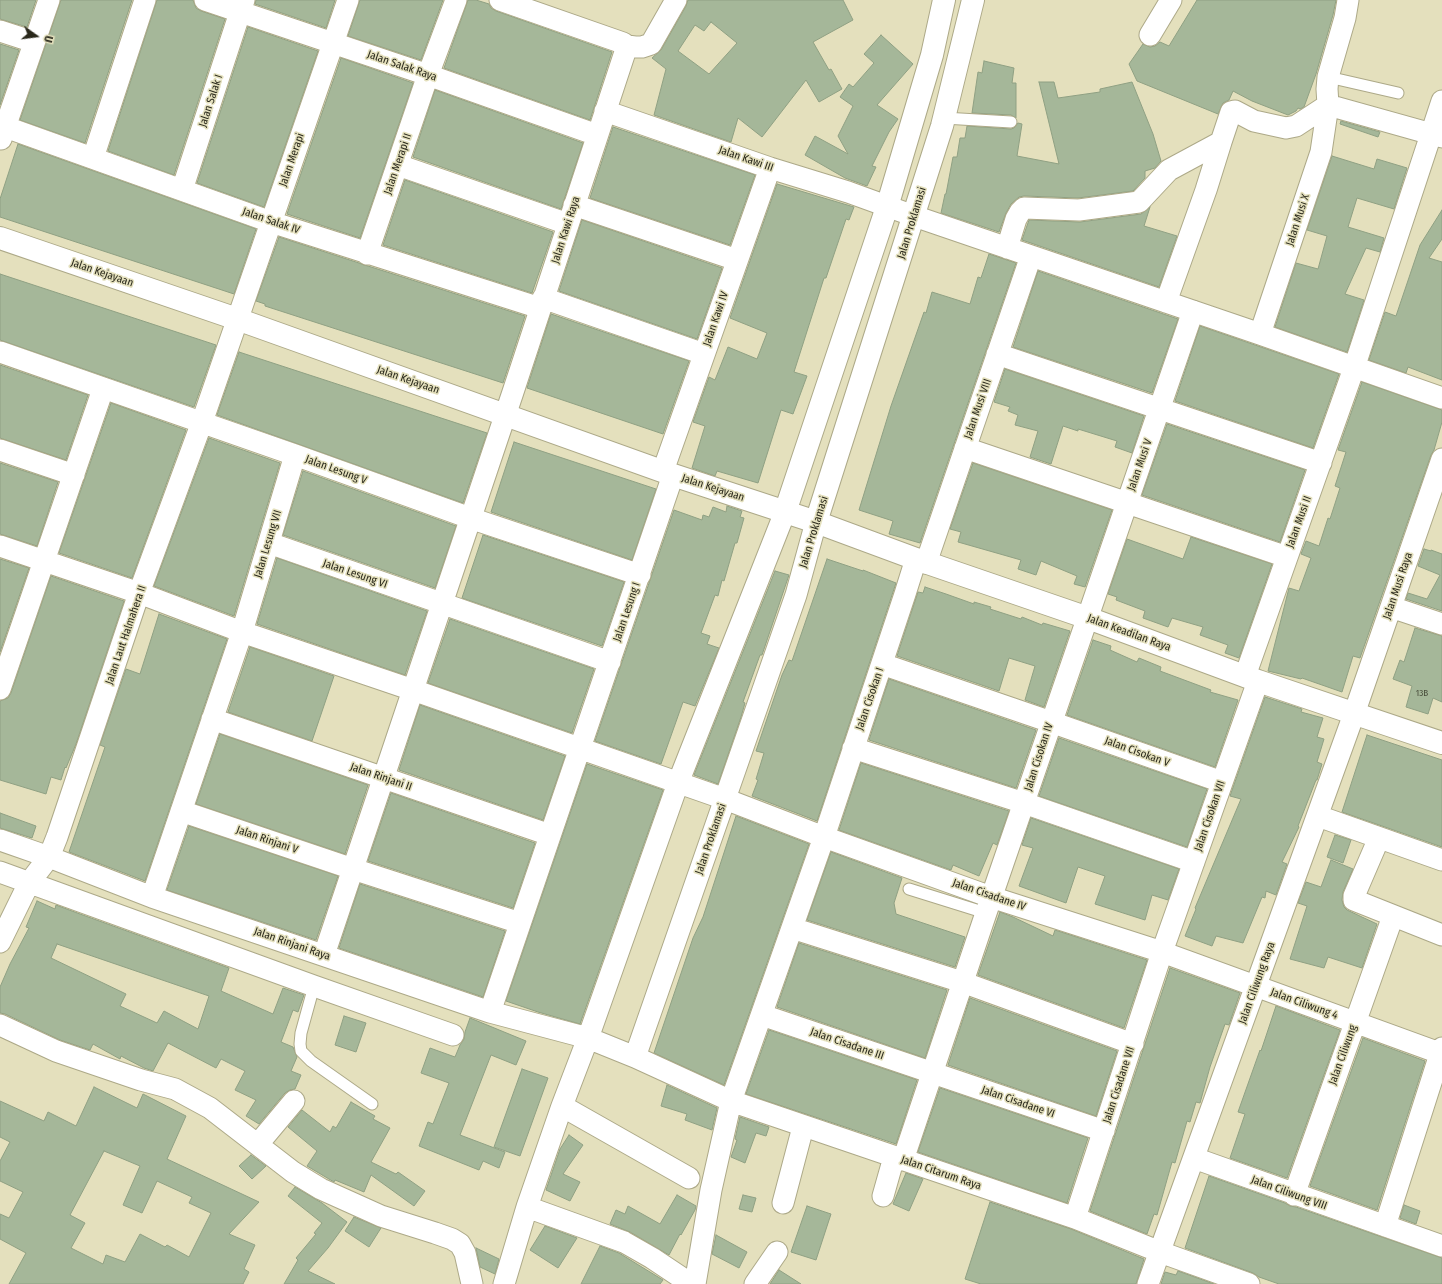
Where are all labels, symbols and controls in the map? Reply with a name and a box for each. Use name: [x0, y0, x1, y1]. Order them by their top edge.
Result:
north arrow: [16, 16, 56, 56]
text: U: [41, 34, 55, 44]
street label: Jalan Salak Raya: [365, 48, 439, 84]
street label: Jalan Salak I: [196, 73, 226, 129]
street label: Jalan Merapi: [277, 132, 307, 188]
street label: Jalan Merapi II: [381, 132, 415, 196]
street label: Jalan Kawi III: [717, 143, 775, 175]
street label: Jalan Proklamasi: [895, 186, 929, 260]
street label: Jalan Musi X: [1283, 192, 1313, 248]
street label: Jalan Kawi Raya: [549, 195, 583, 265]
street label: Jalan Salak IV: [240, 205, 302, 237]
street label: Jalan Kejayaan: [69, 256, 135, 290]
street label: Jalan Kawi IV: [700, 290, 732, 348]
street label: Jalan Kejayaan: [375, 363, 441, 397]
street label: Jalan Musi VIII: [962, 377, 994, 441]
street label: Jalan Musi V: [1125, 437, 1155, 493]
street label: Jalan Lesung V: [303, 453, 369, 487]
street label: Jalan Kejayaan: [680, 472, 746, 504]
street label: Jalan Musi II: [1284, 494, 1314, 550]
street label: Jalan Proklamasi: [797, 495, 831, 569]
street label: Jalan Lesung VII: [251, 508, 285, 580]
street label: Jalan Musi Raya: [1380, 551, 1416, 621]
street label: Jalan Lesung VI: [321, 557, 389, 591]
street label: Jalan Lesung I: [611, 581, 643, 643]
street label: Jalan Laut Halmahera II: [103, 584, 149, 686]
street label: Jalan Keadilan Raya: [1085, 612, 1173, 654]
street label: Jalan Cisokan I: [853, 666, 887, 732]
house number: 13B: [1416, 688, 1428, 698]
street label: Jalan Cisokan IV: [1022, 721, 1056, 793]
street label: Jalan Cisokan V: [1103, 734, 1171, 770]
street label: Jalan Rinjani II: [348, 760, 414, 794]
street label: Jalan Cisokan VII: [1192, 779, 1228, 853]
street label: Jalan Proklamasi: [693, 802, 729, 876]
street label: Jalan Rinjani V: [234, 823, 300, 857]
street label: Jalan Cisadane IV: [951, 876, 1027, 914]
street label: Jalan Rinjani Raya: [252, 925, 332, 963]
street label: Jalan Ciliwung Raya: [1236, 940, 1278, 1026]
street label: Jalan Ciliwung 4: [1268, 986, 1340, 1022]
street label: Jalan Ciliwung: [1326, 1023, 1360, 1087]
street label: Jalan Cisadane III: [808, 1025, 886, 1063]
street label: Jalan Cisadane VII: [1100, 1045, 1138, 1125]
street label: Jalan Cisadane VI: [980, 1083, 1056, 1121]
street label: Jalan Citarum Raya: [899, 1153, 983, 1193]
street label: Jalan Ciliwung VIII: [1249, 1173, 1329, 1213]

